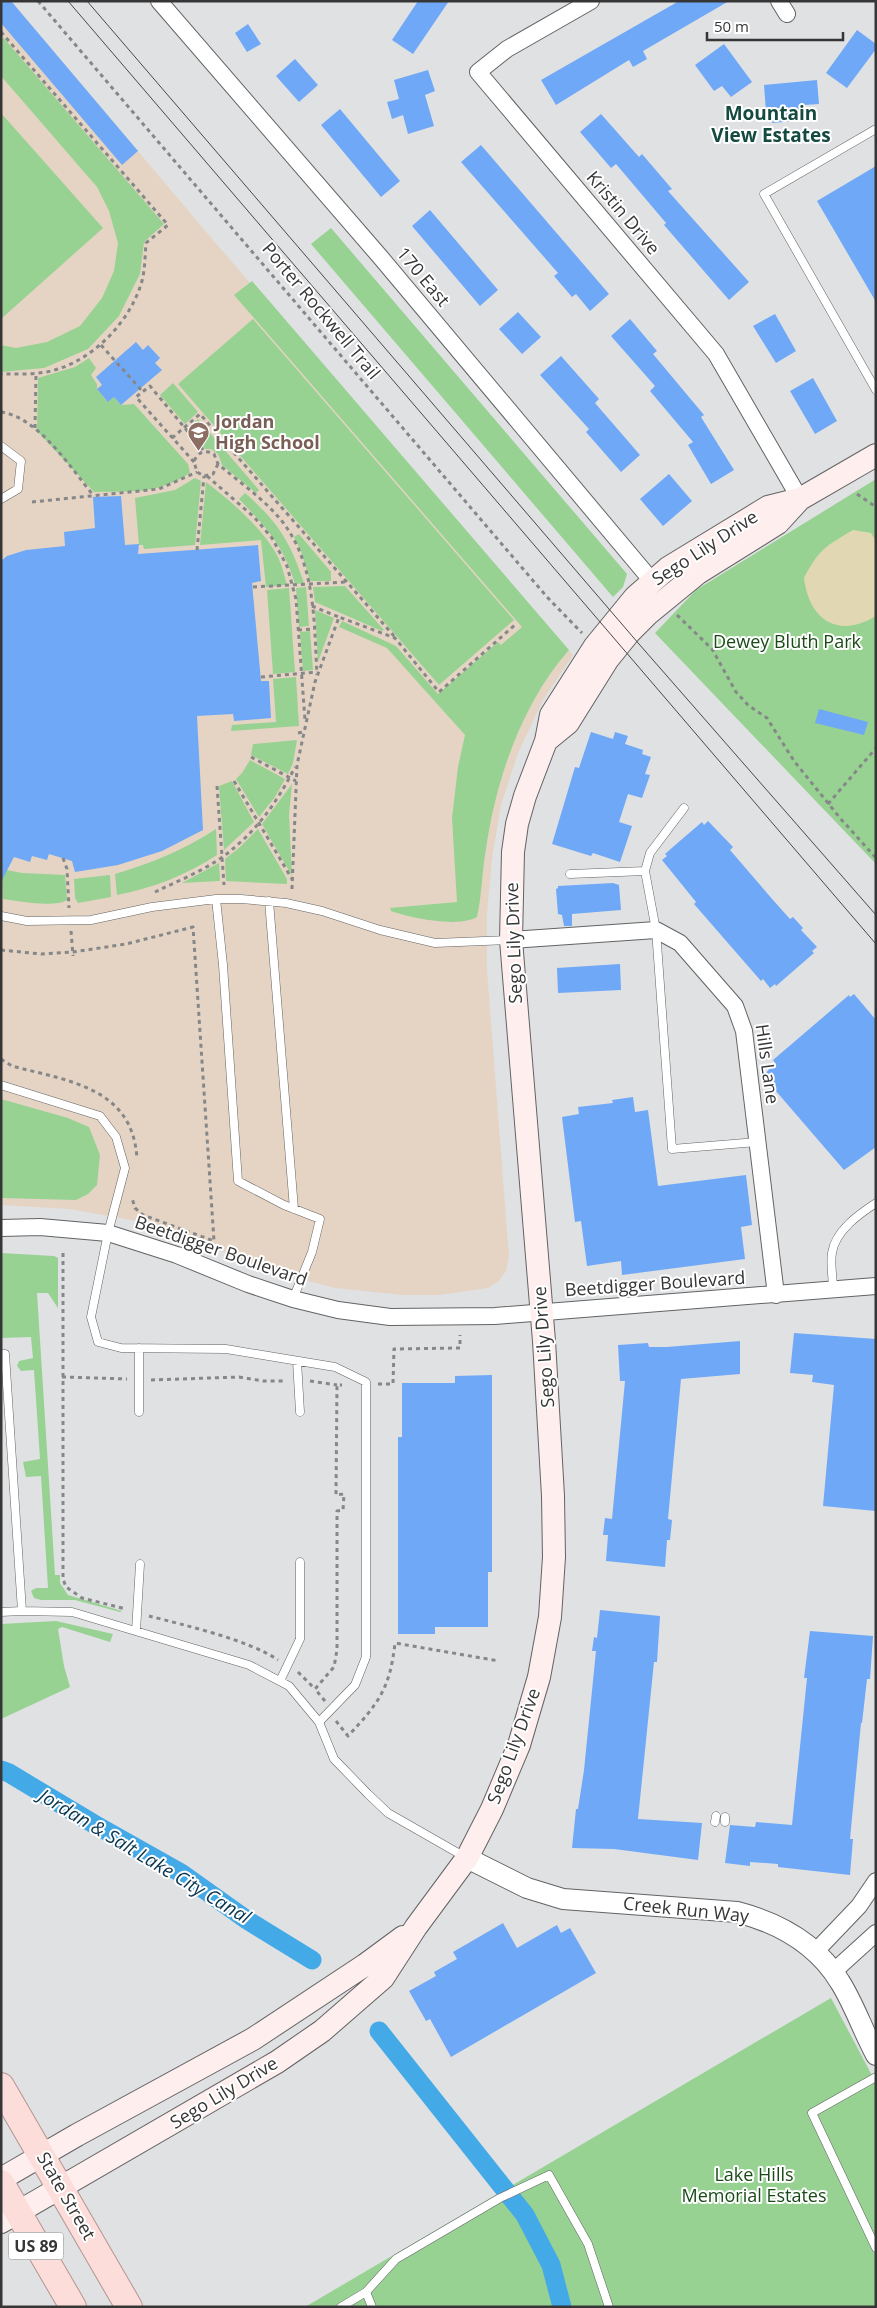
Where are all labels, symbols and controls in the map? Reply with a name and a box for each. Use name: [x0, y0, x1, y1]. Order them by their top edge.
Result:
scale bar: [707, 10, 843, 42]
text: 50 m: [714, 16, 749, 36]
district label: Mountain View Estates: [711, 100, 831, 148]
street label: Kristin Drive: [582, 165, 666, 259]
street label: Porter Rockwell Trail: [257, 237, 386, 384]
street label: 170 East: [392, 242, 456, 311]
place label: Jordan High School: [213, 409, 320, 454]
school or university icon: Jordan High School: [187, 420, 211, 451]
street label: Sego Lily Drive: [647, 504, 762, 590]
park label: Dewey Bluth Park: [713, 629, 861, 653]
street label: Sego Lily Drive: [499, 882, 527, 1004]
street label: Hills Lane: [750, 1022, 785, 1105]
street label: Beetdigger Boulevard: [132, 1209, 311, 1291]
street label: Beetdigger Boulevard: [564, 1265, 746, 1301]
street label: Sego Lily Drive: [527, 1286, 559, 1409]
street label: Sego Lily Drive: [481, 1684, 545, 1807]
water label: Jordan & Salt Lake City Canal: [32, 1781, 257, 1930]
street label: Creek Run Way: [622, 1890, 751, 1928]
street label: Sego Lily Drive: [165, 2051, 282, 2134]
street label: State Street: [32, 2147, 102, 2244]
park label: Lake Hills Memorial Estates: [681, 2162, 827, 2207]
road number: US 89: [8, 2232, 64, 2260]

